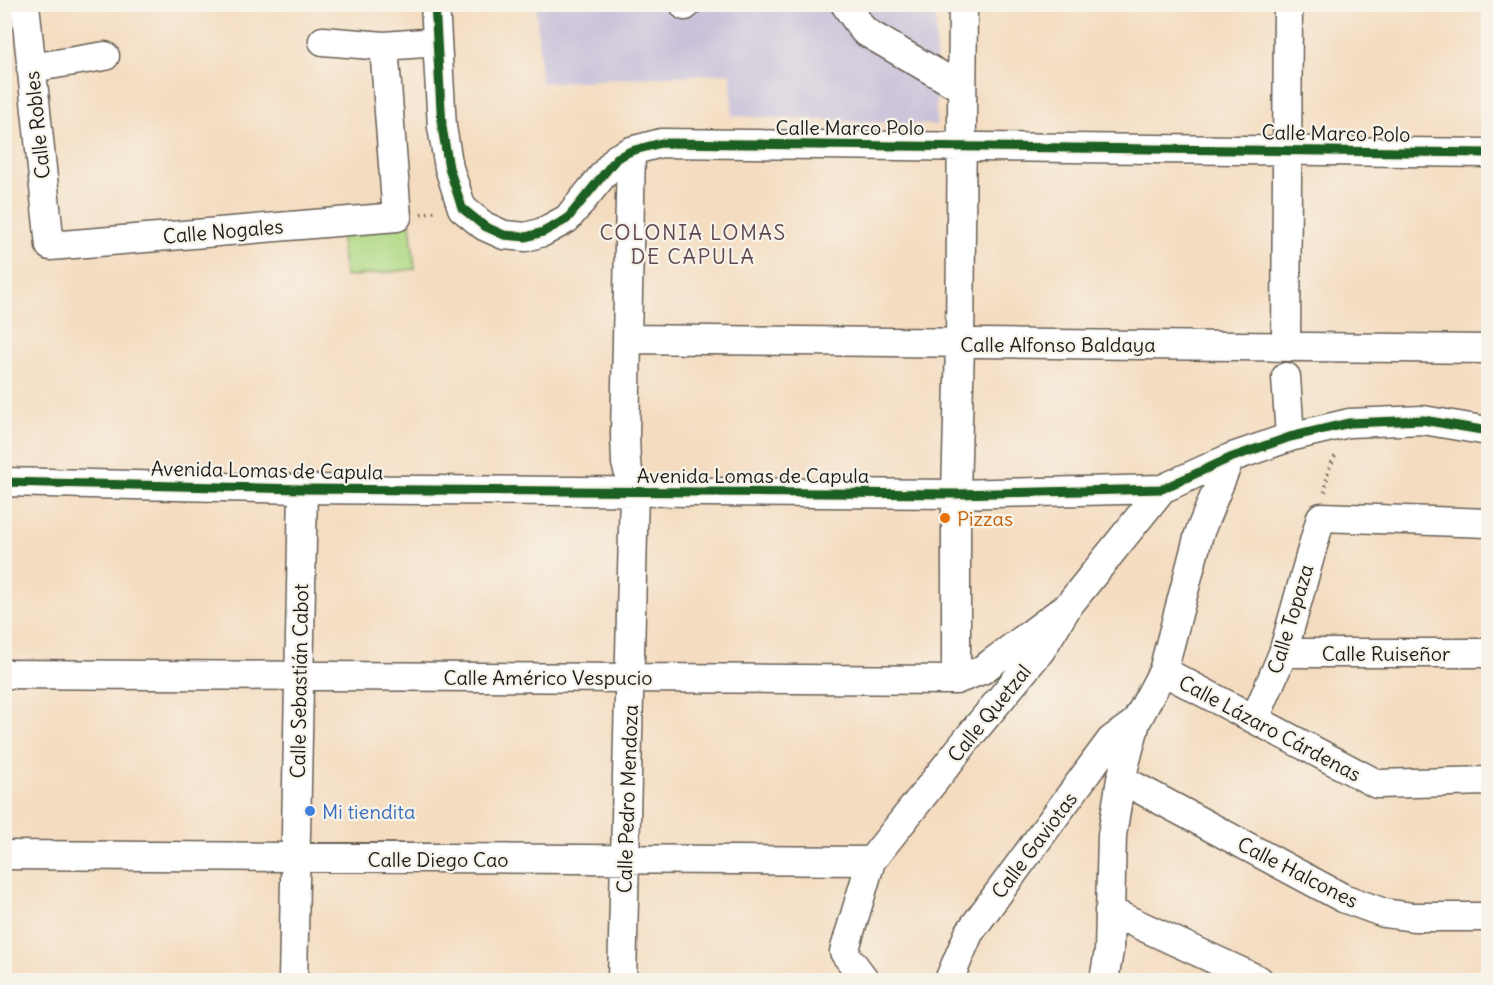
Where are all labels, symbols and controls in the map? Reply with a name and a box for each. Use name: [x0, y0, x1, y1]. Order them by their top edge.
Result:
street label: Calle Robles: [19, 70, 55, 180]
street label: Calle Marco Polo: [776, 115, 924, 140]
street label: Calle Marco Polo: [1261, 119, 1411, 147]
street label: Calle Nogales: [162, 213, 284, 249]
district label: COLONIA LOMAS DE CAPULA: [599, 219, 787, 270]
street label: Calle Alfonso Baldaya: [960, 332, 1156, 357]
street label: Avenida Lomas de Capula: [151, 455, 383, 485]
street label: Avenida Lomas de Capula: [637, 463, 869, 488]
place label: Pizzas: [957, 506, 1013, 531]
marker: Pizzas: [938, 511, 952, 525]
street label: Calle Topaza: [1262, 561, 1318, 677]
street label: Calle Sebastián Cabot: [285, 583, 313, 779]
street label: Calle Ruiseñor: [1322, 641, 1450, 666]
street label: Calle Quetzal: [942, 659, 1036, 767]
street label: Calle Américo Vespucio: [443, 665, 653, 690]
street label: Calle Lázaro Cárdenas: [1175, 669, 1365, 787]
street label: Calle Pedro Mendoza: [611, 704, 643, 894]
street label: Calle Gaviotas: [986, 787, 1082, 903]
place label: Mi tiendita: [322, 799, 415, 824]
marker: Mi tiendita: [303, 804, 317, 818]
street label: Calle Halcones: [1234, 831, 1362, 913]
street label: Calle Diego Cao: [367, 847, 509, 872]

